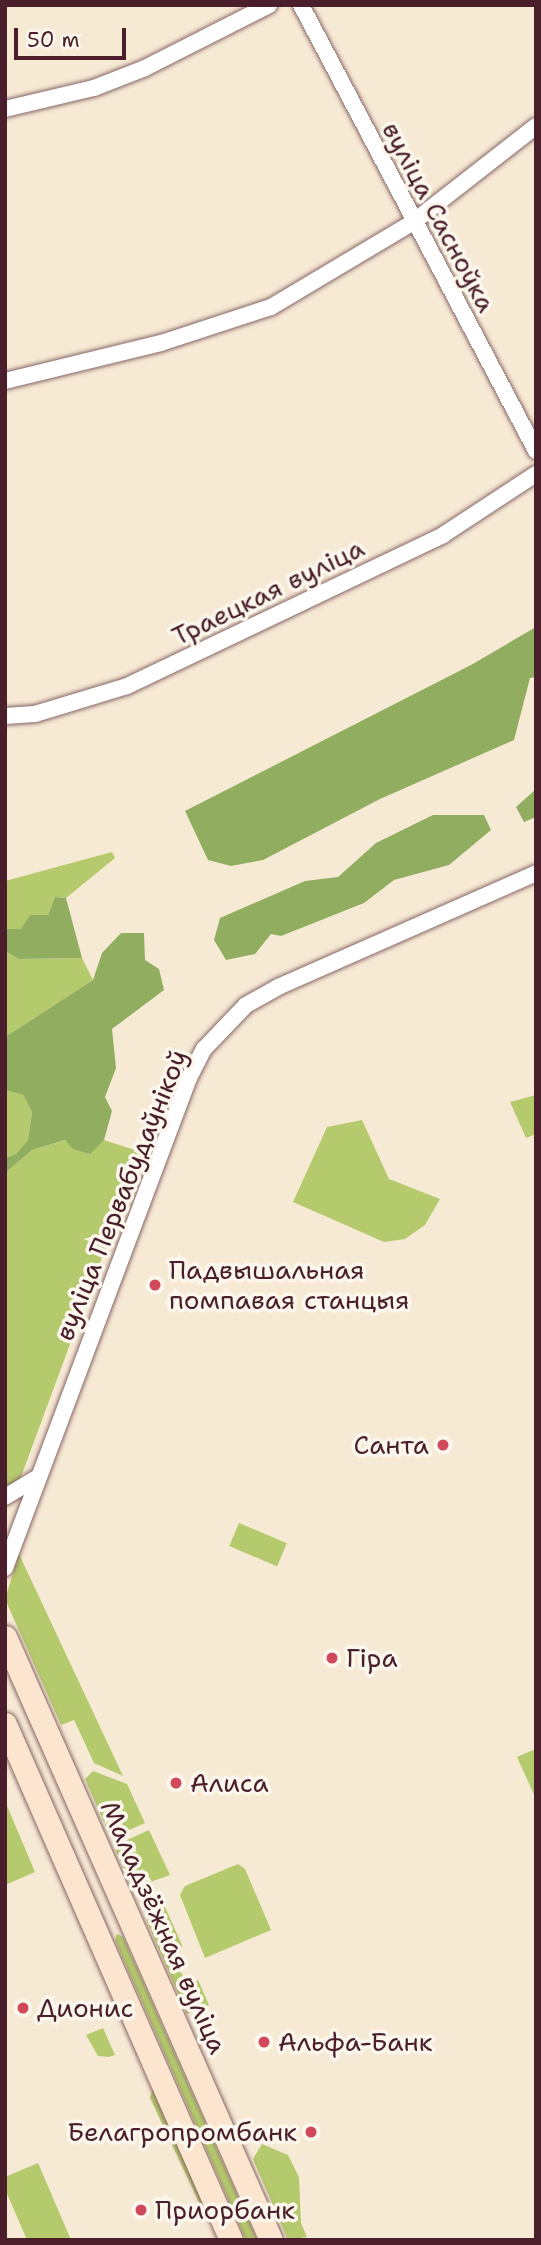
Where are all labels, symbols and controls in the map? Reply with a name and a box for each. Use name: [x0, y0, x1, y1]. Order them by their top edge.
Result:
scale bar: [18, 14, 130, 58]
text: 50 m: [27, 26, 80, 54]
street label: вуліца Сасноўка: [376, 117, 502, 317]
street label: Траецкая вуліца: [167, 532, 369, 652]
street label: вуліца Первабудаўнікоў: [48, 1045, 194, 1345]
place label: Падвышальная помпавая станцыя: [169, 1254, 409, 1316]
marker: Падвышальная помпавая станцыя: [147, 1277, 163, 1293]
place label: Санта: [354, 1429, 429, 1461]
marker: Санта: [435, 1437, 451, 1453]
place label: Гіра: [346, 1642, 398, 1674]
marker: Гіра: [324, 1650, 340, 1666]
place label: Алиса: [190, 1767, 269, 1799]
marker: Алиса: [168, 1775, 184, 1791]
street label: Маладзёжная вуліца: [94, 1796, 234, 2058]
place label: Дионис: [37, 1992, 134, 2024]
marker: Дионис: [15, 2000, 31, 2016]
place label: Альфа-Банк: [278, 2026, 432, 2058]
marker: Альфа-Банк: [256, 2034, 272, 2050]
place label: Белагропромбанк: [67, 2116, 297, 2148]
marker: Белагропромбанк: [303, 2124, 319, 2140]
place label: Приорбанк: [155, 2194, 295, 2226]
marker: Приорбанк: [133, 2202, 149, 2218]

